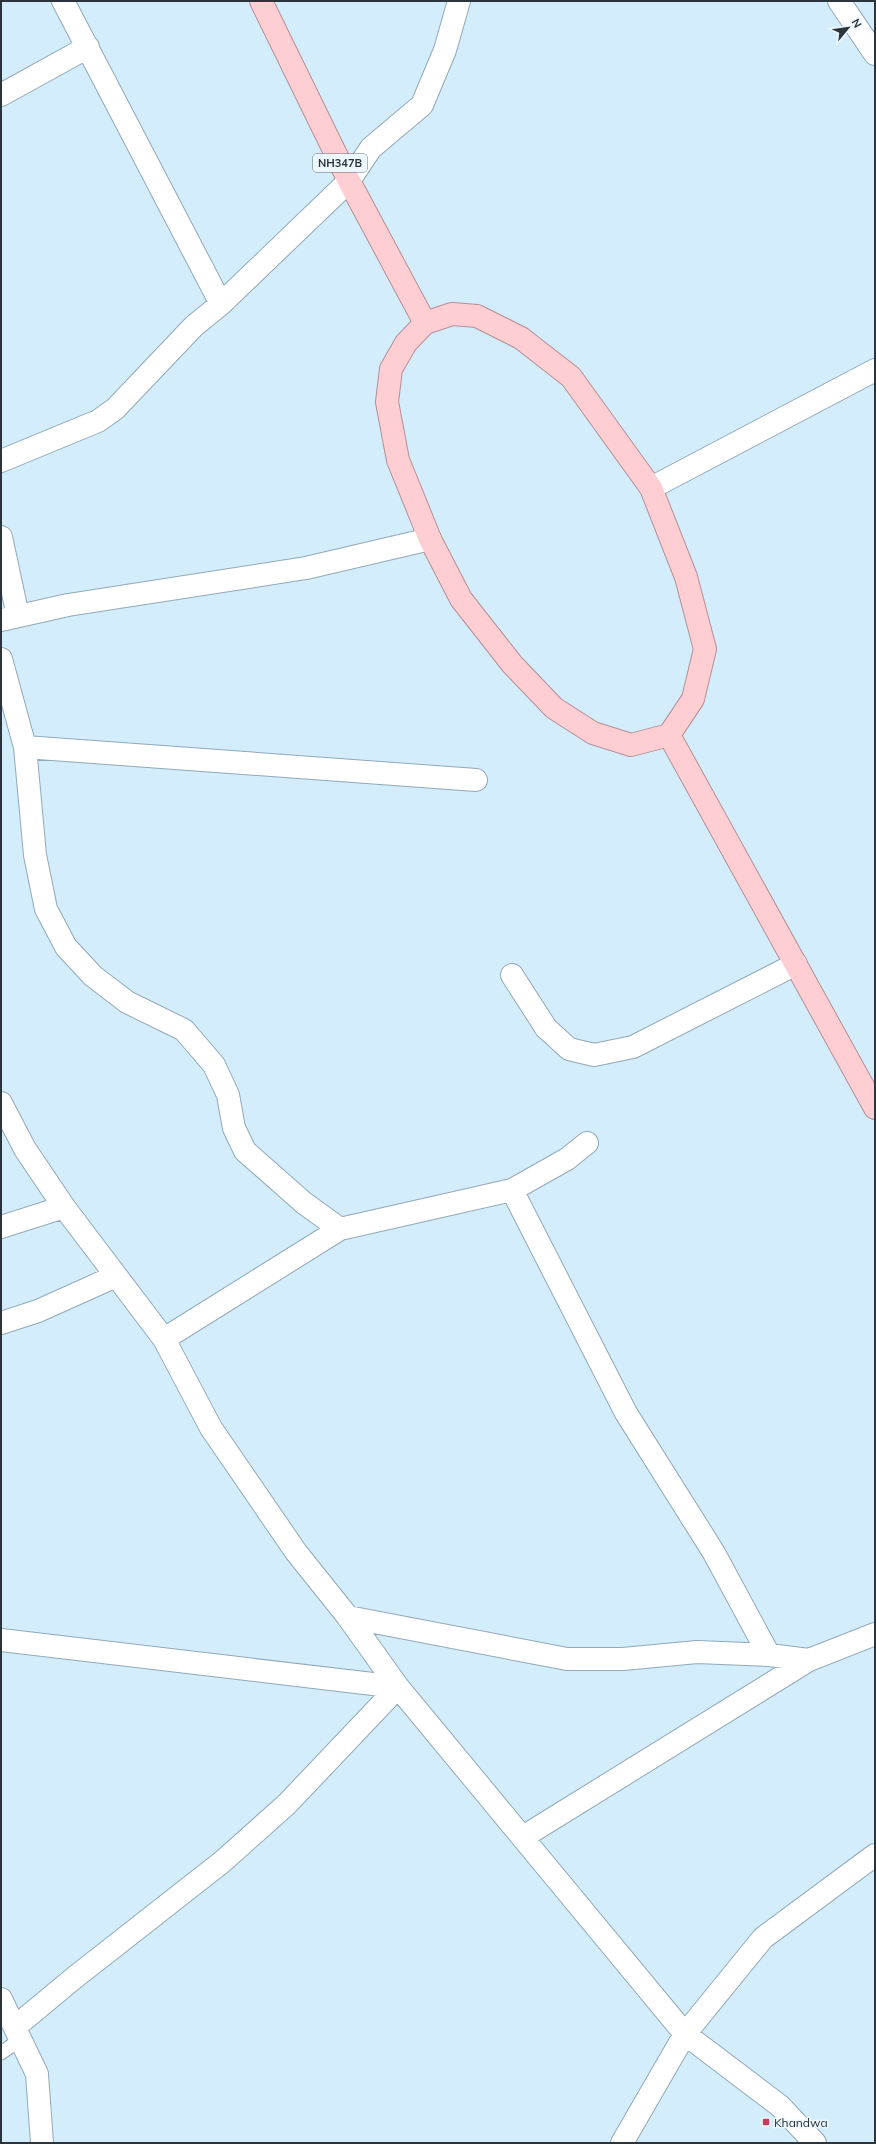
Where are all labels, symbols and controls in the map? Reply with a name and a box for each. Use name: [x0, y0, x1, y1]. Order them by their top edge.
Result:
north arrow: [828, 8, 868, 48]
text: N: [849, 16, 865, 30]
road number: NH347B: [313, 154, 367, 172]
place label: Khandwa: [774, 2115, 828, 2130]
marker: Khandwa: [761, 2117, 771, 2127]

